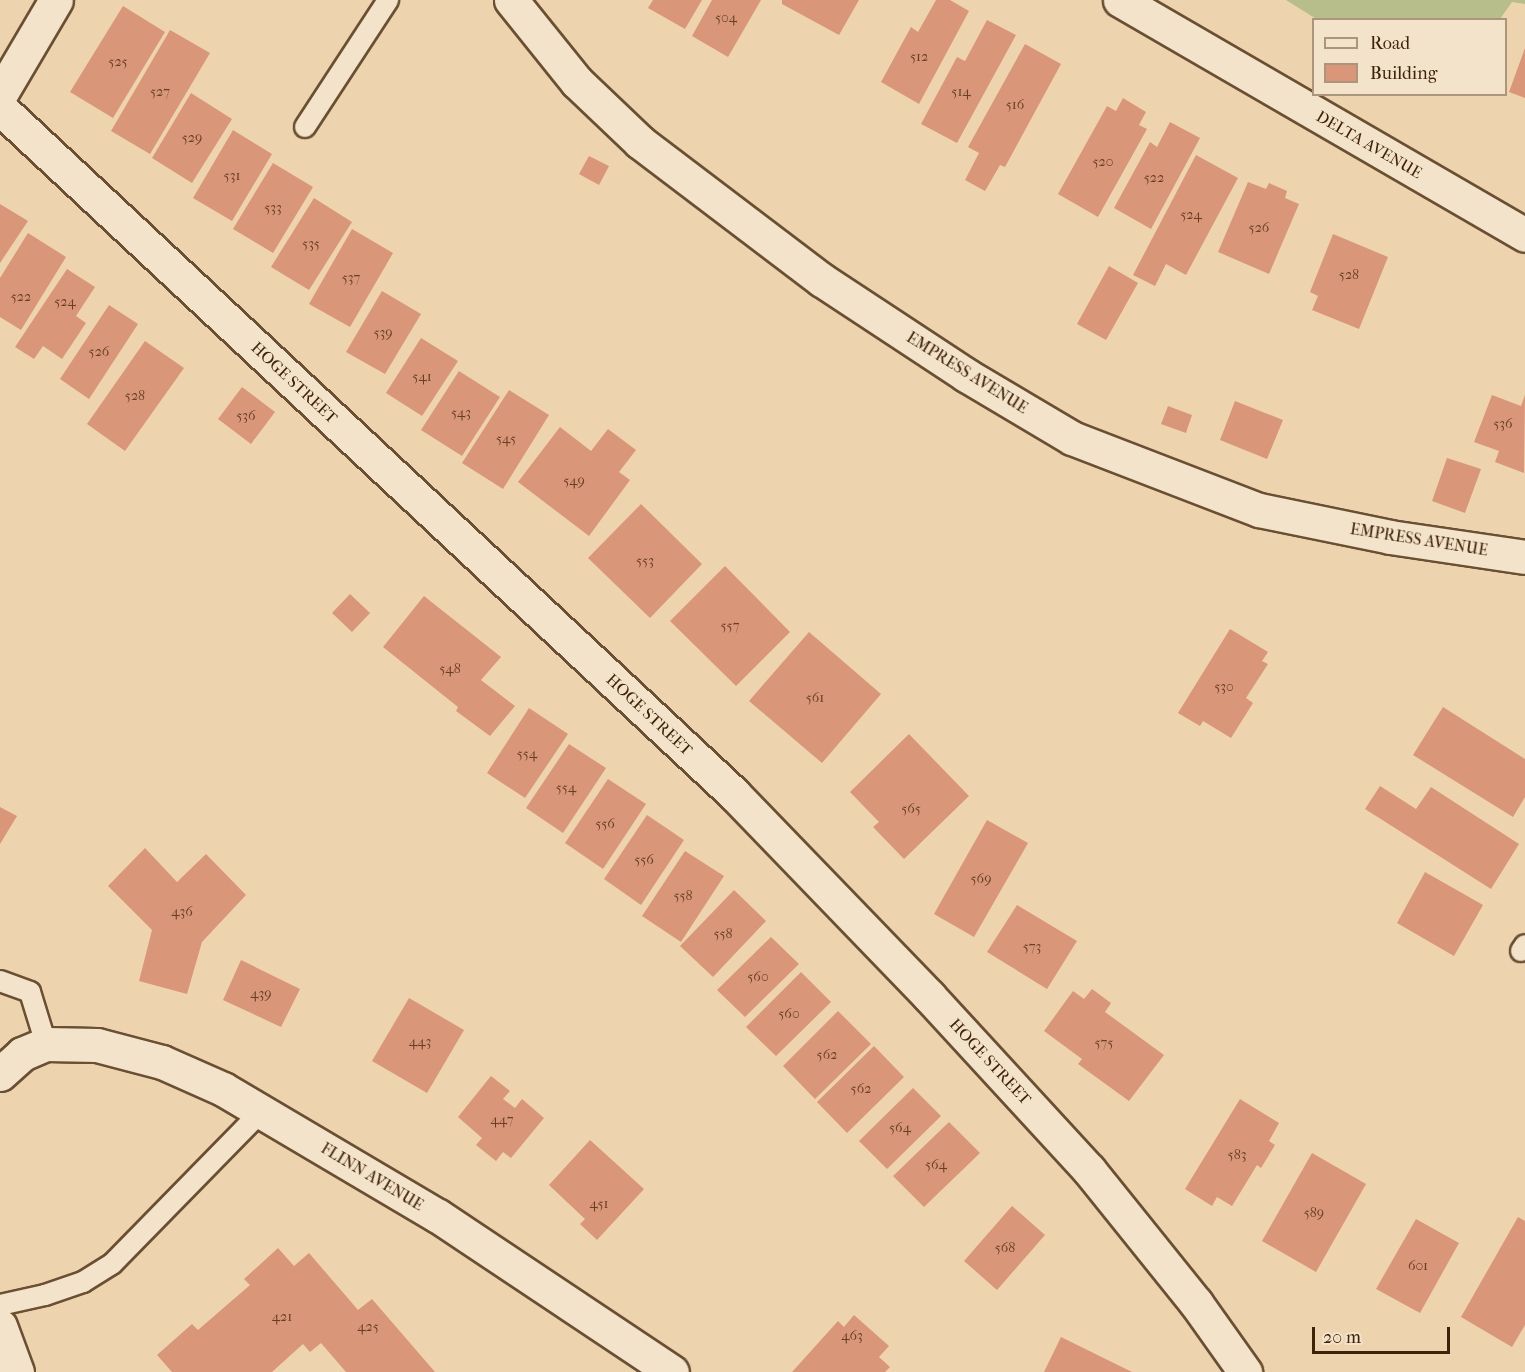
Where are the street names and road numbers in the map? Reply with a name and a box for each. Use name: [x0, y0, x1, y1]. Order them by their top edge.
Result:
street label: DELTA AVENUE: [1313, 107, 1425, 183]
street label: EMPRESS AVENUE: [903, 328, 1031, 418]
street label: HOGE STREET: [247, 338, 341, 428]
street label: EMPRESS AVENUE: [1349, 520, 1489, 560]
street label: HOGE STREET: [602, 670, 696, 760]
street label: HOGE STREET: [945, 1015, 1035, 1109]
street label: FLINN AVENUE: [317, 1139, 427, 1215]

